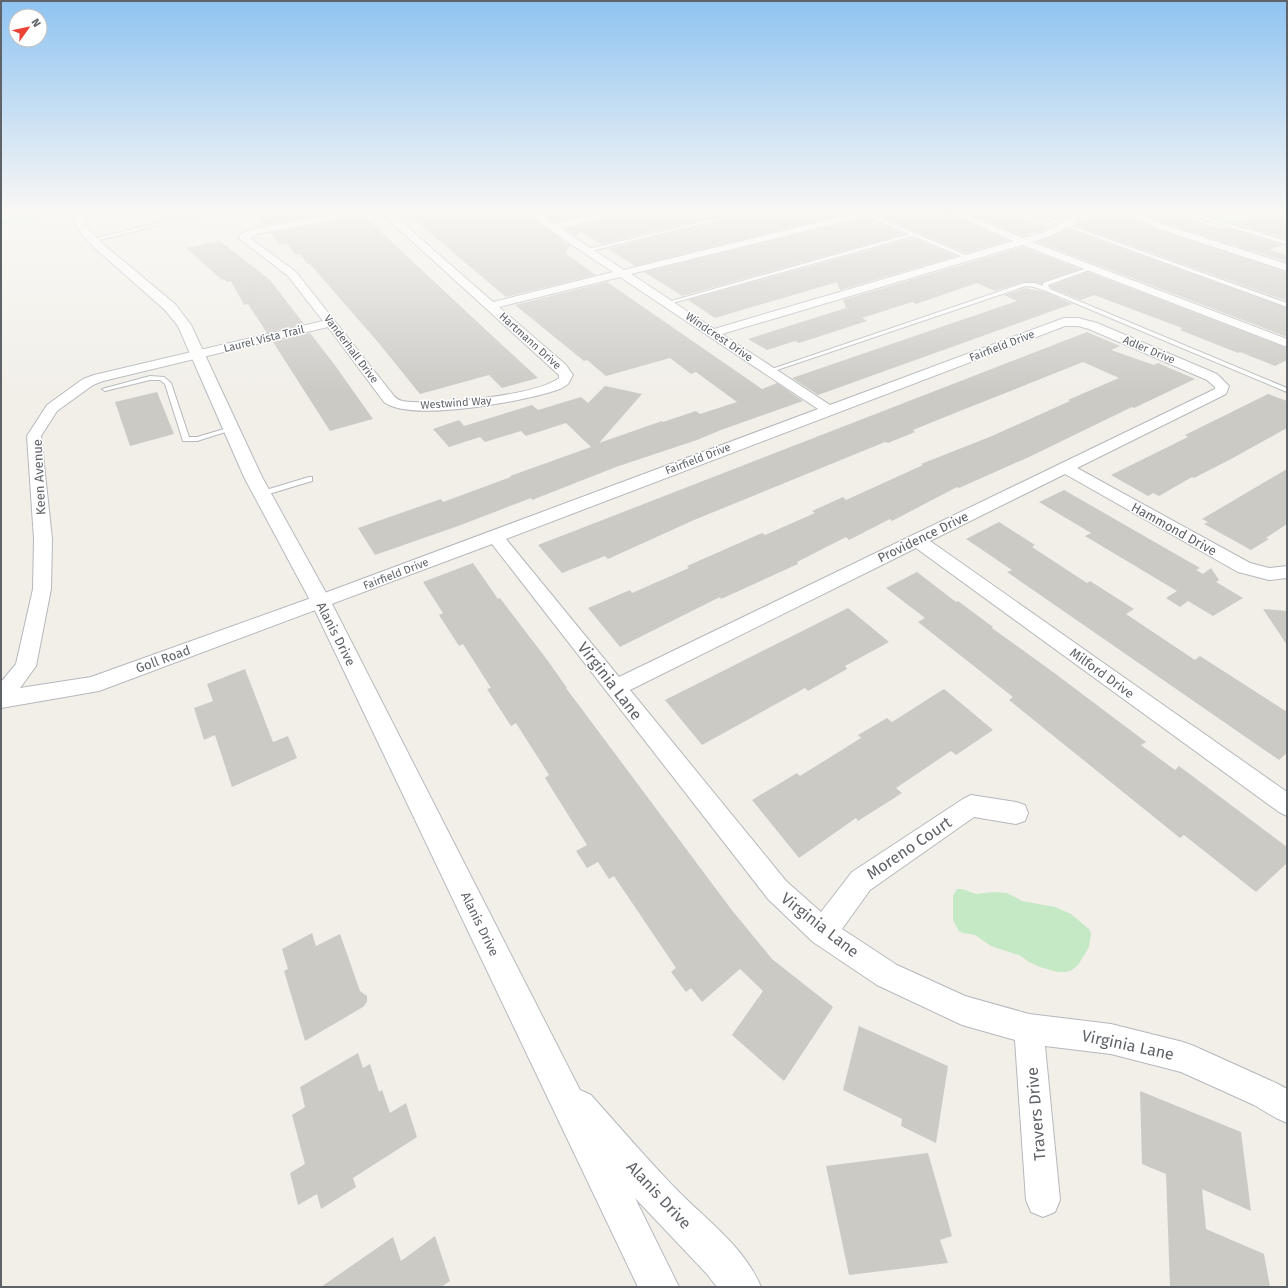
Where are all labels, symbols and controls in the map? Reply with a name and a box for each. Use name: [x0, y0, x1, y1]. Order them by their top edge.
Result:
north arrow: [8, 8, 48, 48]
text: N: [29, 16, 43, 29]
street label: Hartmann Drive: [496, 310, 564, 372]
street label: Windcrest Drive: [683, 310, 755, 364]
street label: Vanderhall Drive: [321, 312, 381, 386]
street label: Laurel Vista Trail: [222, 323, 306, 355]
street label: Fairfield Drive: [968, 328, 1036, 364]
street label: Adler Drive: [1121, 333, 1177, 367]
street label: Westwind Way: [420, 394, 492, 412]
street label: Keen Avenue: [30, 439, 48, 515]
street label: Fairfield Drive: [664, 441, 732, 477]
street label: Hammond Drive: [1129, 499, 1219, 559]
street label: Providence Drive: [875, 509, 971, 565]
street label: Fairfield Drive: [362, 556, 430, 592]
street label: Alanis Drive: [314, 600, 358, 668]
street label: Virginia Lane: [574, 638, 646, 724]
street label: Goll Road: [134, 642, 192, 676]
street label: Milford Drive: [1067, 645, 1137, 701]
street label: Moreno Court: [863, 812, 955, 883]
street label: Alanis Drive: [458, 889, 502, 959]
street label: Virginia Lane: [777, 889, 863, 961]
street label: Virginia Lane: [1080, 1026, 1176, 1064]
street label: Travers Drive: [1022, 1067, 1050, 1161]
street label: Alanis Drive: [623, 1157, 695, 1233]

